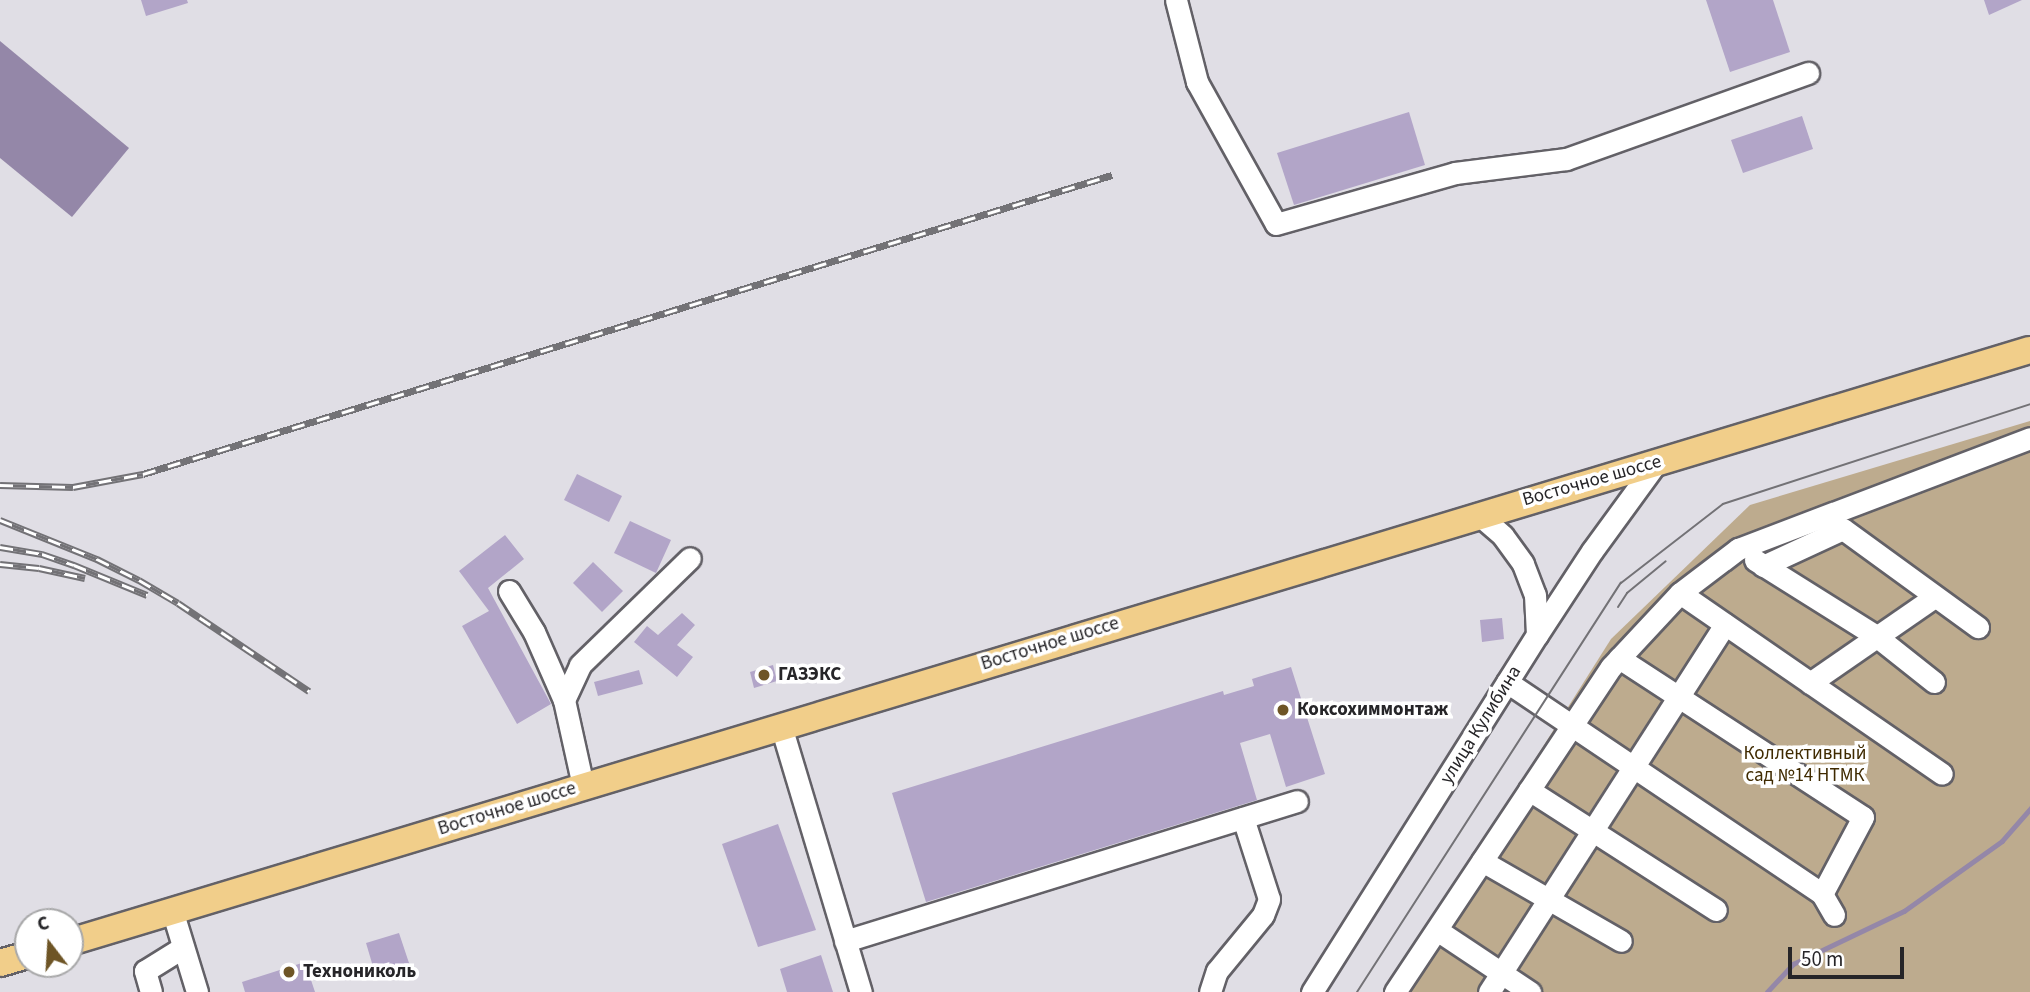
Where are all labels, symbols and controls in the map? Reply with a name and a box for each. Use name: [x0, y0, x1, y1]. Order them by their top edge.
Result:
street label: Восточное шоссе: [1520, 450, 1664, 512]
street label: Восточное шоссе: [978, 612, 1122, 676]
street label: улица Кулибина: [1436, 662, 1526, 788]
place label: ГАЗЭКС: [778, 664, 841, 686]
marker: ГАЗЭКС: [756, 667, 772, 683]
place label: Коксохиммонтаж: [1297, 699, 1448, 721]
marker: Коксохиммонтаж: [1275, 702, 1291, 718]
park label: Коллективный сад №14 НТМК: [1743, 743, 1867, 787]
street label: Восточное шоссе: [435, 777, 579, 841]
north arrow: [14, 908, 84, 978]
text: С: [34, 910, 53, 939]
scale bar: [1792, 932, 1908, 976]
text: 50 m: [1801, 944, 1843, 974]
place label: Технониколь: [303, 961, 416, 983]
marker: Технониколь: [281, 964, 297, 980]

